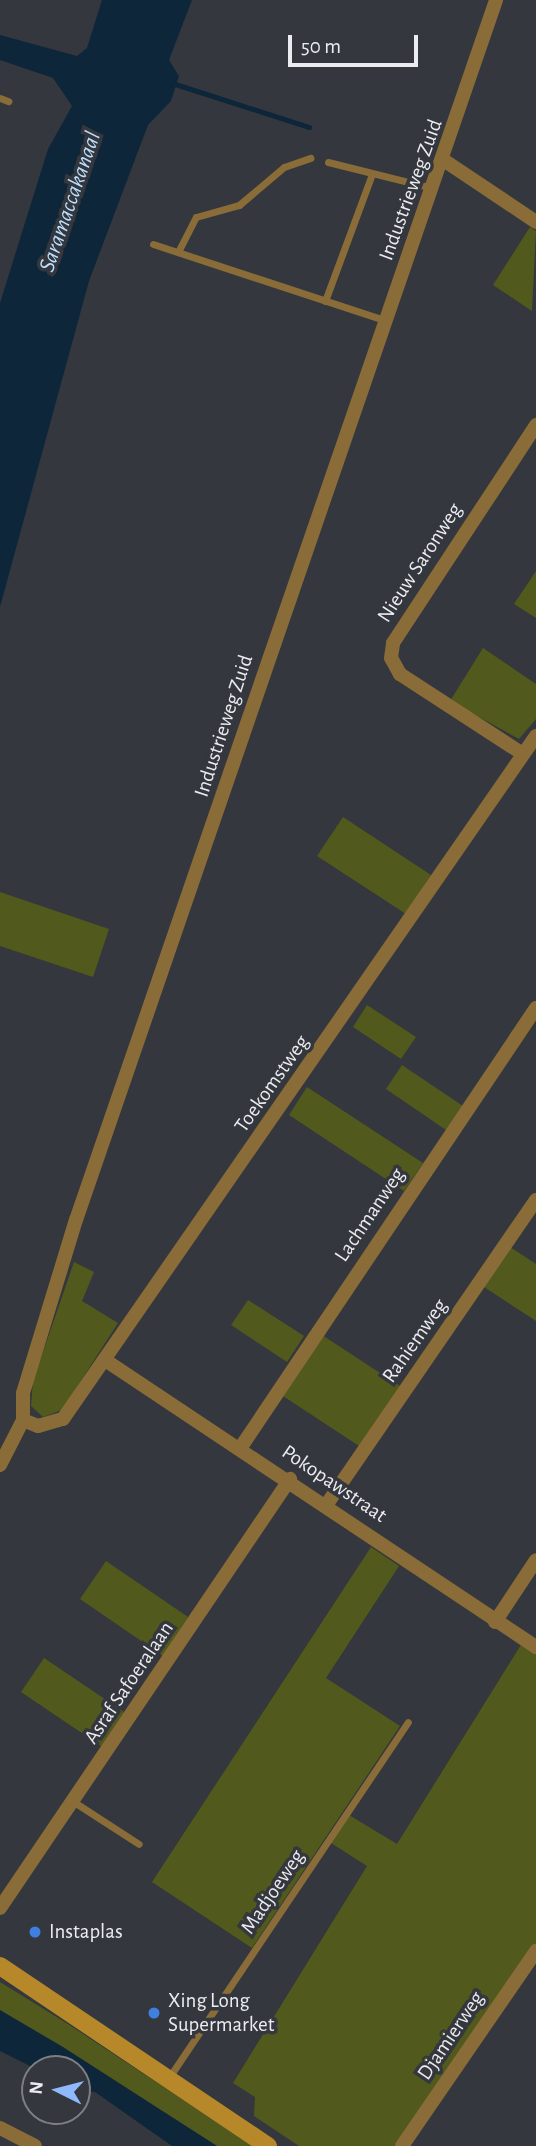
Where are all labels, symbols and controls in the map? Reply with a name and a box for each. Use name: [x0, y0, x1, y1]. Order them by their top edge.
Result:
scale bar: [291, 21, 420, 65]
text: 50 m: [301, 36, 341, 57]
street label: Industrieweg Zuid: [374, 116, 448, 264]
water label: Saramaccakanaal: [34, 128, 108, 276]
street label: Nieuw Saronweg: [372, 499, 468, 627]
street label: Industrieweg Zuid: [189, 652, 259, 800]
street label: Toekomstweg: [229, 1030, 315, 1138]
street label: Lachmanweg: [329, 1163, 411, 1267]
street label: Rahiemweg: [377, 1294, 453, 1388]
street label: Pokopawstraat: [277, 1440, 391, 1528]
street label: Asraf Safoeralaan: [79, 1617, 179, 1749]
street label: Madjoeweg: [236, 1845, 310, 1939]
place label: Instaplas: [49, 1919, 123, 1945]
marker: Instaplas: [27, 1924, 43, 1940]
street label: Djamierweg: [412, 1987, 490, 2085]
place label: Xing Long Supermarket: [168, 1988, 274, 2038]
marker: Xing Long Supermarket: [146, 2005, 162, 2021]
north arrow: [21, 2055, 91, 2125]
text: N: [26, 2080, 47, 2096]

